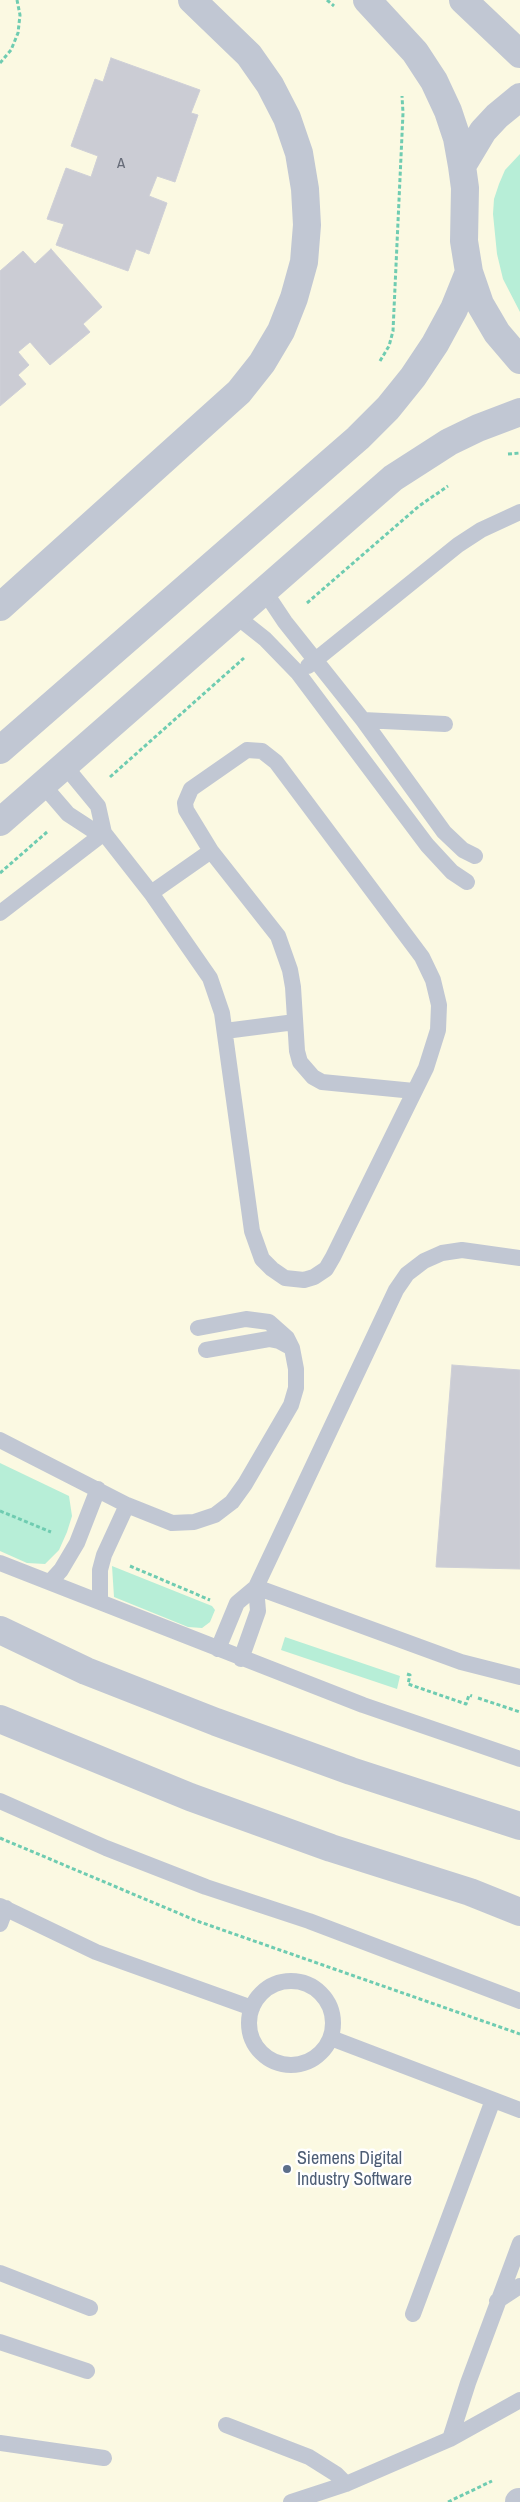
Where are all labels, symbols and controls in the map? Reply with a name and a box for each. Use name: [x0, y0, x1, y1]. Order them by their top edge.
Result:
house number: A: [117, 155, 125, 173]
place label: Siemens Digital Industry Software: [297, 2148, 412, 2190]
marker: Siemens Digital Industry Software: [281, 2163, 293, 2175]

